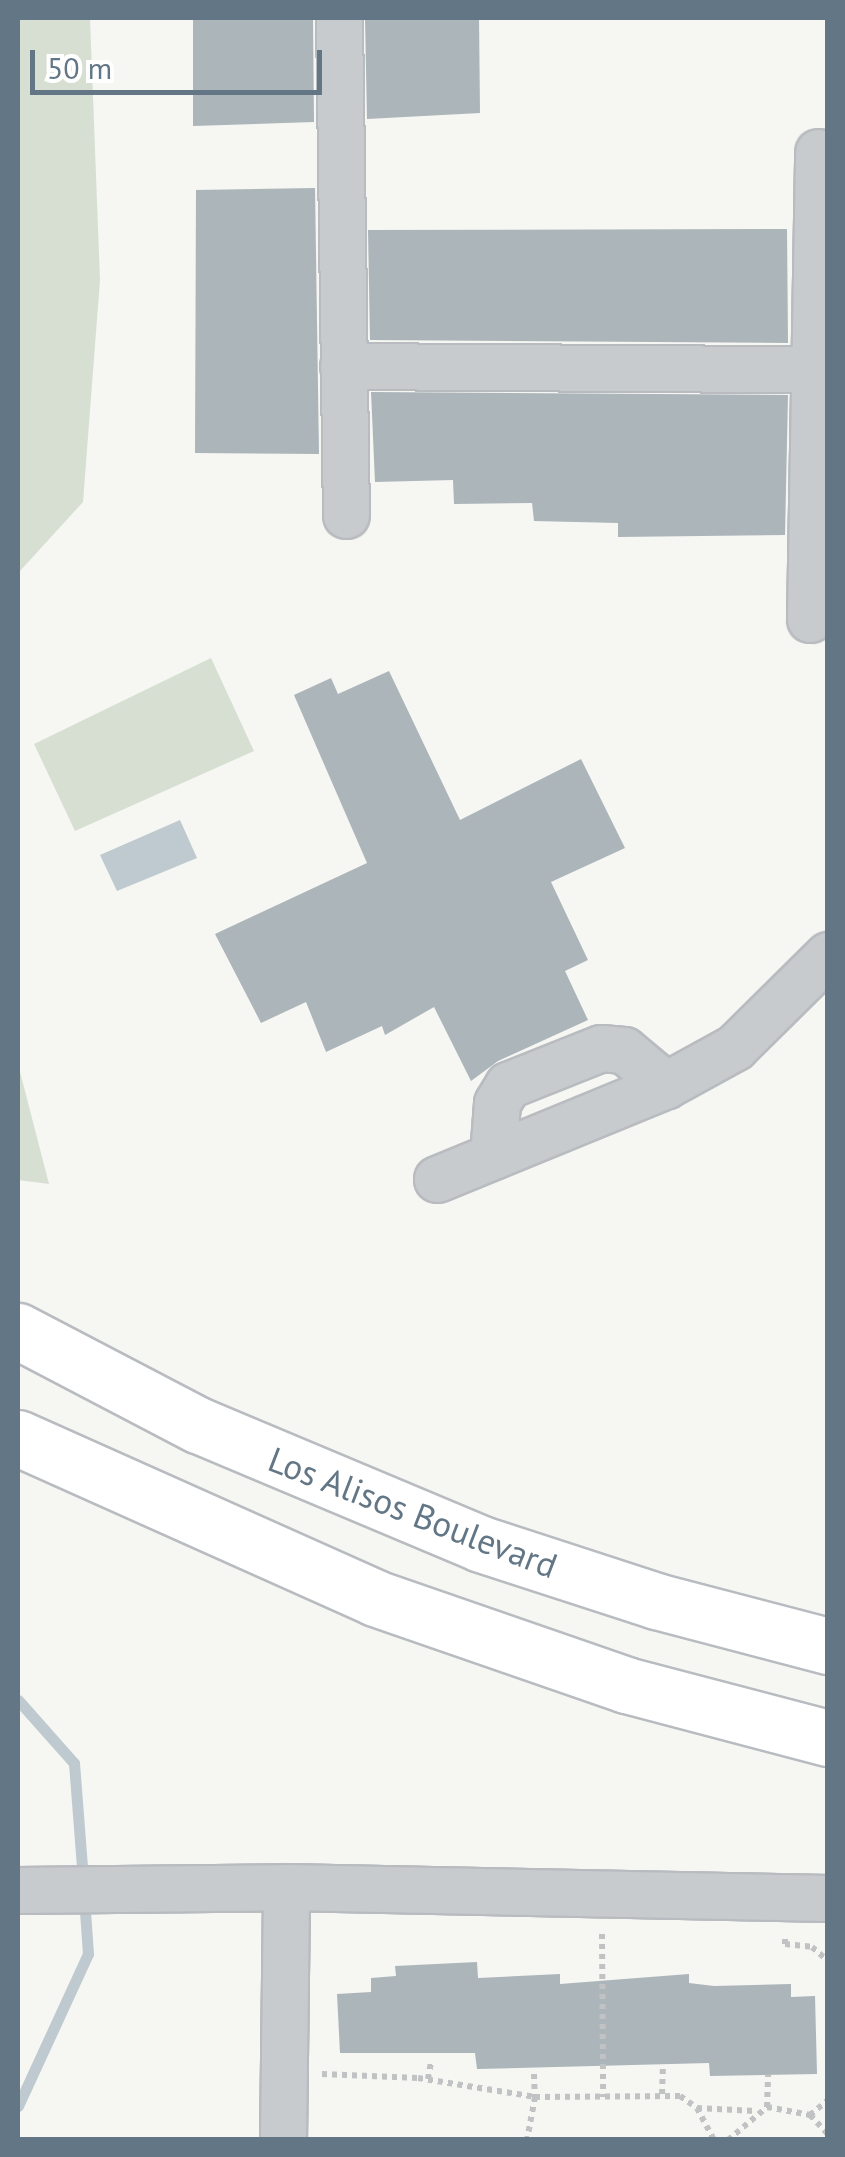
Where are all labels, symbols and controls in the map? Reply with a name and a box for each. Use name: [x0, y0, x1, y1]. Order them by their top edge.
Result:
scale bar: [35, 30, 328, 92]
text: 50 m: [47, 48, 112, 87]
street label: Los Alisos Boulevard: [262, 1437, 564, 1587]

